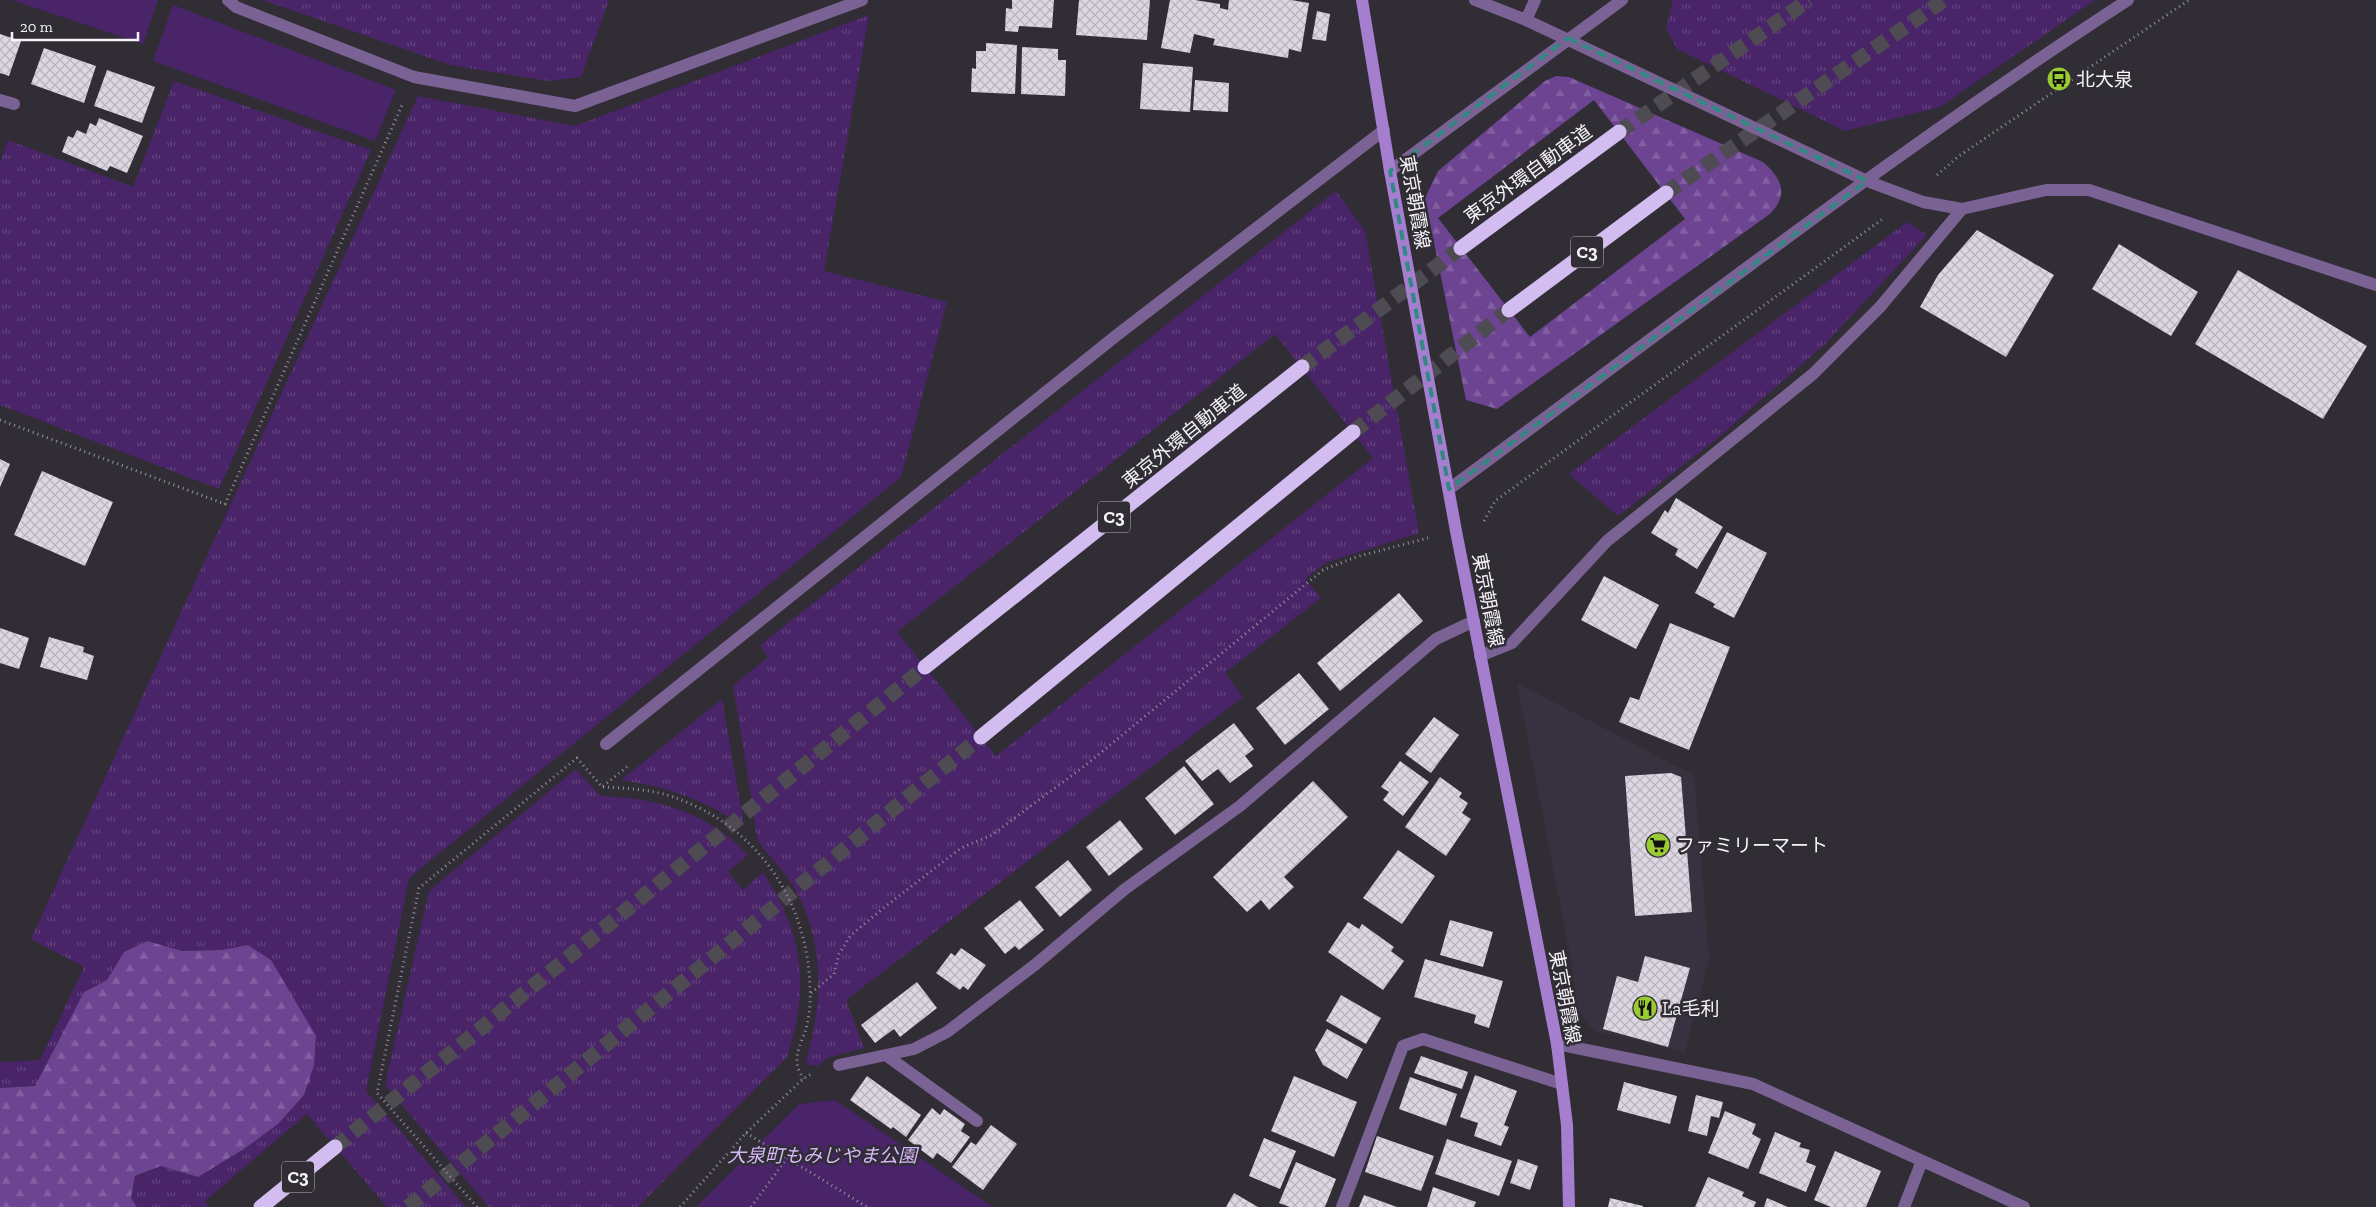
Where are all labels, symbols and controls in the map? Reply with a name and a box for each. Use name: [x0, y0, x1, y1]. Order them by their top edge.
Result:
scale bar: [12, 10, 139, 42]
text: 20 m: [20, 18, 53, 36]
bus stop icon: 北大泉: [2046, 66, 2072, 92]
place label: 北大泉: [2076, 68, 2133, 91]
street label: 東京外環自動車道: [1460, 120, 1596, 228]
street label: 東京朝霞線: [1395, 153, 1435, 251]
road number: C3: [1571, 236, 1603, 268]
street label: 東京外環自動車道: [1118, 379, 1250, 493]
road number: C3: [1098, 502, 1130, 532]
street label: 東京朝霞線: [1468, 551, 1508, 649]
supermarket icon: ファミリーマート: [1645, 832, 1671, 858]
place label: ファミリーマート: [1676, 834, 1828, 857]
street label: 東京朝霞線: [1545, 948, 1585, 1046]
restaurant icon: La毛利: [1632, 995, 1658, 1021]
place label: La毛利: [1662, 997, 1720, 1020]
park label: 大泉町もみじやま公園: [727, 1144, 920, 1167]
road number: C3: [282, 1162, 314, 1192]

